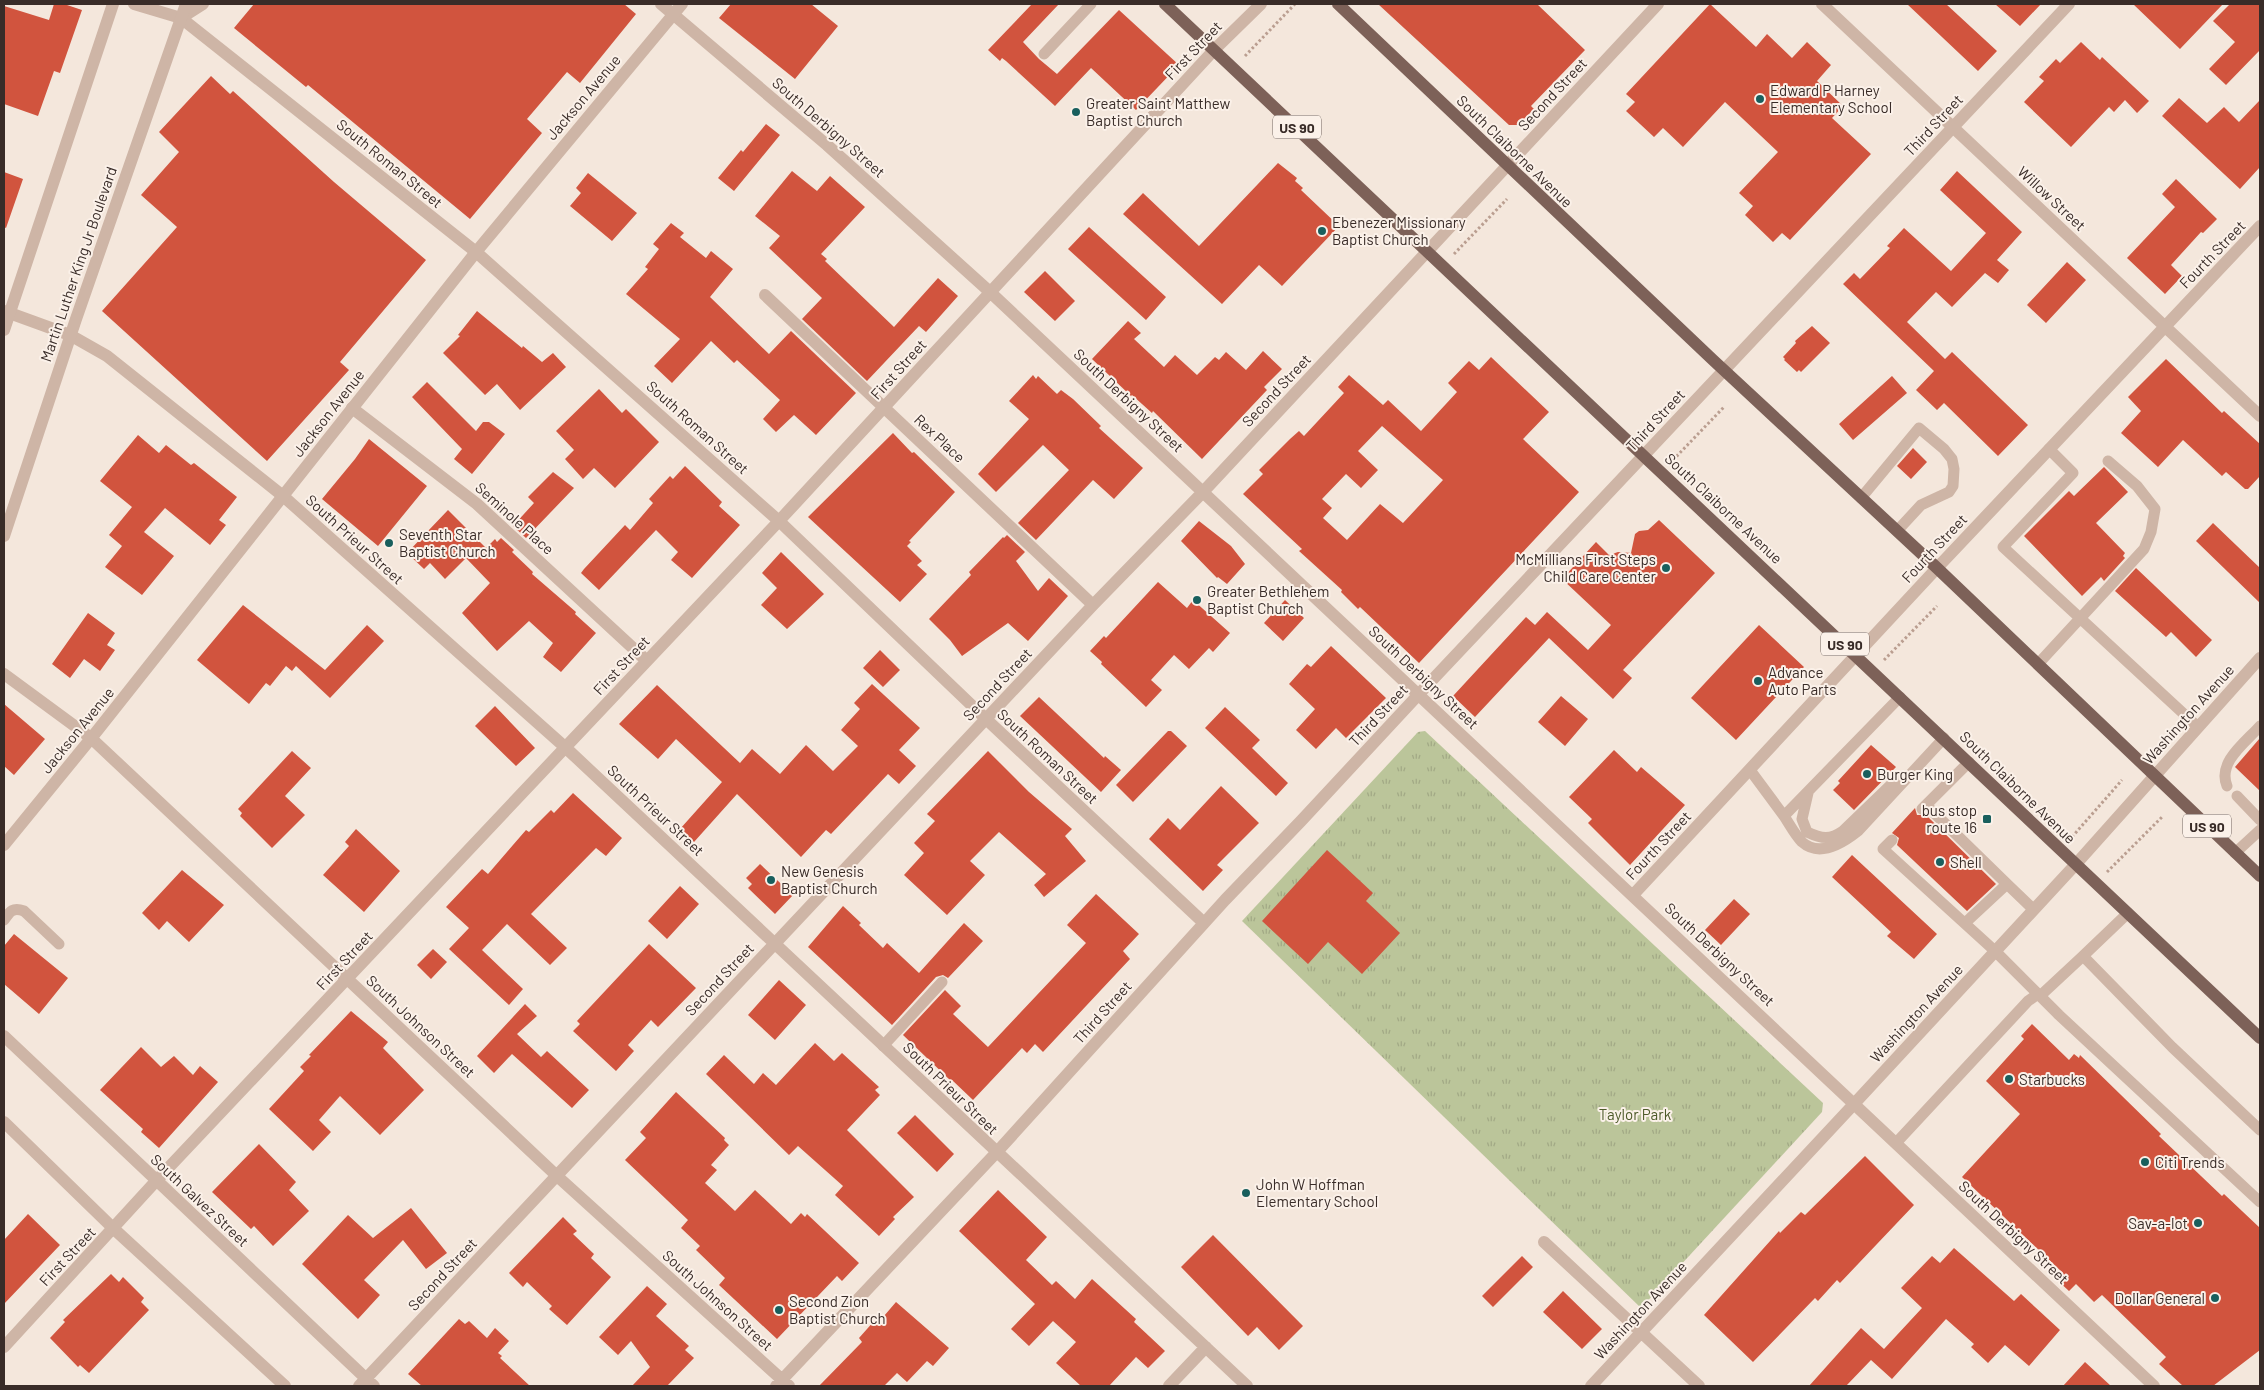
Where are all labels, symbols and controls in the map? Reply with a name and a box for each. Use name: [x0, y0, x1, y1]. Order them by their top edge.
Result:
street label: First Street: [1161, 17, 1225, 83]
street label: Jackson Avenue: [542, 51, 624, 143]
street label: Second Street: [1514, 54, 1590, 134]
street label: South Derbigny Street: [769, 73, 889, 181]
place label: Edward P Harney Elementary School: [1770, 81, 1892, 116]
street label: Third Street: [1900, 90, 1966, 160]
street label: South Claiborne Avenue: [1453, 91, 1577, 211]
marker: Edward P Harney Elementary School: [1754, 93, 1766, 105]
place label: Greater Saint Matthew Baptist Church: [1086, 94, 1231, 129]
marker: Greater Saint Matthew Baptist Church: [1070, 106, 1082, 118]
street label: South Roman Street: [333, 115, 447, 211]
road number: US 90: [1273, 115, 1321, 138]
street label: Willow Street: [2014, 162, 2090, 234]
street label: Martin Luther King Jr Boulevard: [36, 164, 120, 364]
place label: Ebenezer Missionary Baptist Church: [1332, 213, 1466, 248]
street label: Fourth Street: [2175, 216, 2249, 292]
marker: Ebenezer Missionary Baptist Church: [1316, 225, 1328, 237]
street label: First Street: [866, 335, 930, 403]
street label: South Derbigny Street: [1071, 345, 1187, 455]
street label: Second Street: [1238, 350, 1314, 430]
street label: Jackson Avenue: [288, 366, 368, 460]
street label: South Roman Street: [643, 377, 753, 477]
street label: Third Street: [1622, 385, 1688, 455]
street label: Rex Place: [911, 410, 969, 466]
street label: South Claiborne Avenue: [1662, 449, 1786, 567]
street label: Seminole Place: [472, 478, 558, 558]
street label: South Prieur Street: [302, 490, 408, 588]
street label: Fourth Street: [1898, 510, 1970, 586]
place label: Seventh Star Baptist Church: [399, 525, 496, 560]
marker: Seventh Star Baptist Church: [383, 537, 395, 549]
place label: McMillians First Steps Child Care Center: [1515, 550, 1657, 585]
marker: McMillians First Steps Child Care Center: [1660, 562, 1672, 574]
place label: Greater Bethlehem Baptist Church: [1207, 582, 1329, 617]
marker: Greater Bethlehem Baptist Church: [1191, 594, 1203, 606]
street label: South Derbigny Street: [1366, 622, 1482, 732]
street label: First Street: [589, 632, 653, 698]
road number: US 90: [1821, 633, 1869, 656]
street label: Second Street: [959, 644, 1035, 724]
street label: Washington Avenue: [2139, 661, 2237, 767]
place label: Advance Auto Parts: [1768, 663, 1836, 698]
marker: Advance Auto Parts: [1752, 675, 1764, 687]
street label: Third Street: [1345, 680, 1411, 750]
street label: Jackson Avenue: [37, 683, 117, 777]
street label: South Roman Street: [994, 705, 1102, 807]
street label: South Claiborne Avenue: [1956, 727, 2080, 847]
street label: South Prieur Street: [604, 761, 708, 859]
place label: Burger King: [1877, 765, 1953, 783]
marker: Burger King: [1861, 768, 1873, 780]
place label: bus stop route 16: [1922, 801, 1977, 836]
street label: Fourth Street: [1622, 807, 1694, 883]
marker: bus stop route 16: [1981, 813, 1993, 825]
road number: US 90: [2183, 814, 2231, 838]
place label: Shell: [1950, 853, 1982, 871]
marker: Shell: [1934, 856, 1946, 868]
place label: New Genesis Baptist Church: [781, 862, 878, 897]
marker: New Genesis Baptist Church: [765, 874, 777, 886]
street label: South Derbigny Street: [1662, 899, 1778, 1009]
street label: First Street: [312, 927, 376, 993]
street label: Second Street: [681, 939, 757, 1019]
street label: Washington Avenue: [1866, 960, 1966, 1066]
street label: South Johnson Street: [363, 971, 479, 1081]
street label: Third Street: [1069, 977, 1135, 1047]
street label: South Prieur Street: [900, 1038, 1002, 1138]
place label: Starbucks: [2019, 1070, 2085, 1088]
marker: Starbucks: [2003, 1073, 2015, 1085]
park label: Taylor Park: [1599, 1105, 1672, 1123]
street label: South Galvez Street: [147, 1150, 253, 1250]
place label: Citi Trends: [2155, 1153, 2225, 1171]
marker: Citi Trends: [2139, 1156, 2151, 1168]
place label: John W Hoffman Elementary School: [1256, 1175, 1378, 1210]
street label: South Derbigny Street: [1956, 1177, 2072, 1287]
marker: John W Hoffman Elementary School: [1240, 1187, 1252, 1199]
place label: Sav-a-lot: [2128, 1214, 2188, 1232]
marker: Sav-a-lot: [2192, 1217, 2204, 1229]
street label: First Street: [35, 1223, 99, 1289]
street label: Second Street: [404, 1234, 480, 1314]
street label: South Johnson Street: [659, 1246, 777, 1354]
street label: Washington Avenue: [1590, 1257, 1690, 1363]
place label: Dollar General: [2115, 1289, 2205, 1307]
place label: Second Zion Baptist Church: [789, 1292, 886, 1327]
marker: Dollar General: [2209, 1292, 2221, 1304]
marker: Second Zion Baptist Church: [773, 1304, 785, 1316]

